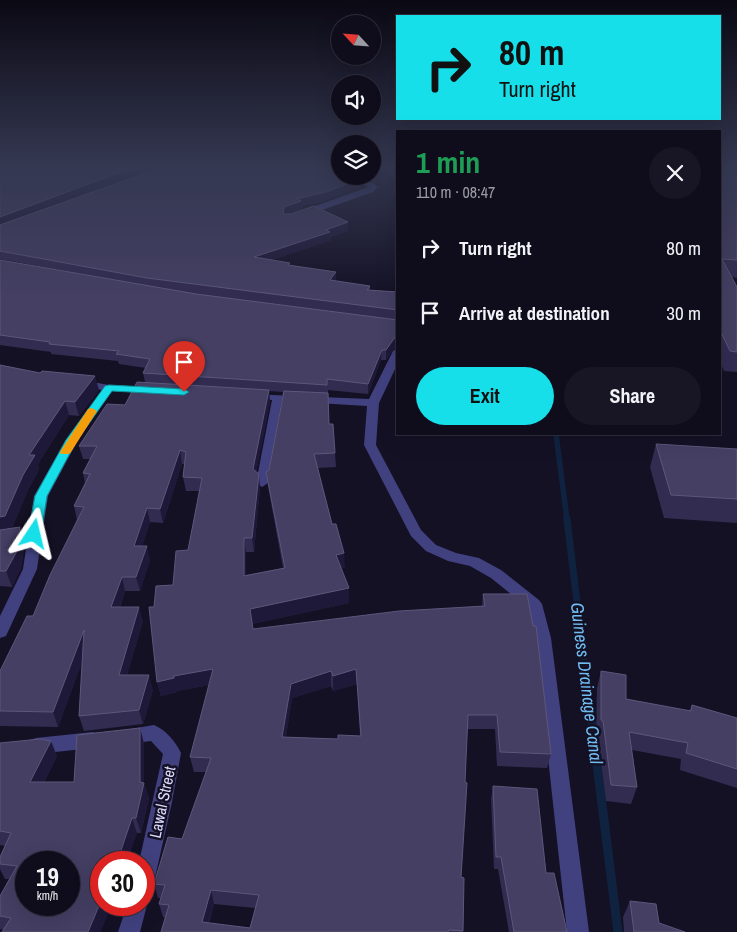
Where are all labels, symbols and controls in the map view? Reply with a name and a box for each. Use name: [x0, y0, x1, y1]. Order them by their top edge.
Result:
north arrow: [331, 15, 381, 65]
map controls: [331, 15, 381, 185]
text: 80 m: [499, 29, 564, 76]
icon: right: [416, 35, 481, 100]
text: Turn right: [499, 74, 576, 104]
button: sound: [331, 75, 381, 125]
button: layers: [331, 135, 381, 185]
text: 1 min: [416, 142, 480, 182]
button: close: [649, 147, 701, 199]
text: 110 m · 08:47: [416, 181, 495, 203]
icon: right: [416, 234, 444, 262]
text: Turn right: [459, 235, 531, 261]
text: 80 m: [666, 235, 701, 261]
icon: arrive: [416, 299, 444, 327]
text: Arrive at destination: [459, 300, 610, 326]
text: 30 m: [666, 300, 701, 326]
pin: [163, 341, 205, 392]
icon: arrive: [170, 348, 198, 376]
button: Exit: [416, 367, 554, 425]
button: Share: [564, 367, 701, 425]
position arrow: [7, 507, 59, 559]
water label: Guiness Drainage Canal: [565, 601, 609, 766]
street label: Lawal Street: [144, 764, 180, 840]
speed limit sign: 30: [90, 851, 155, 916]
text: 19: [36, 860, 59, 894]
text: km/h: [37, 888, 58, 904]

